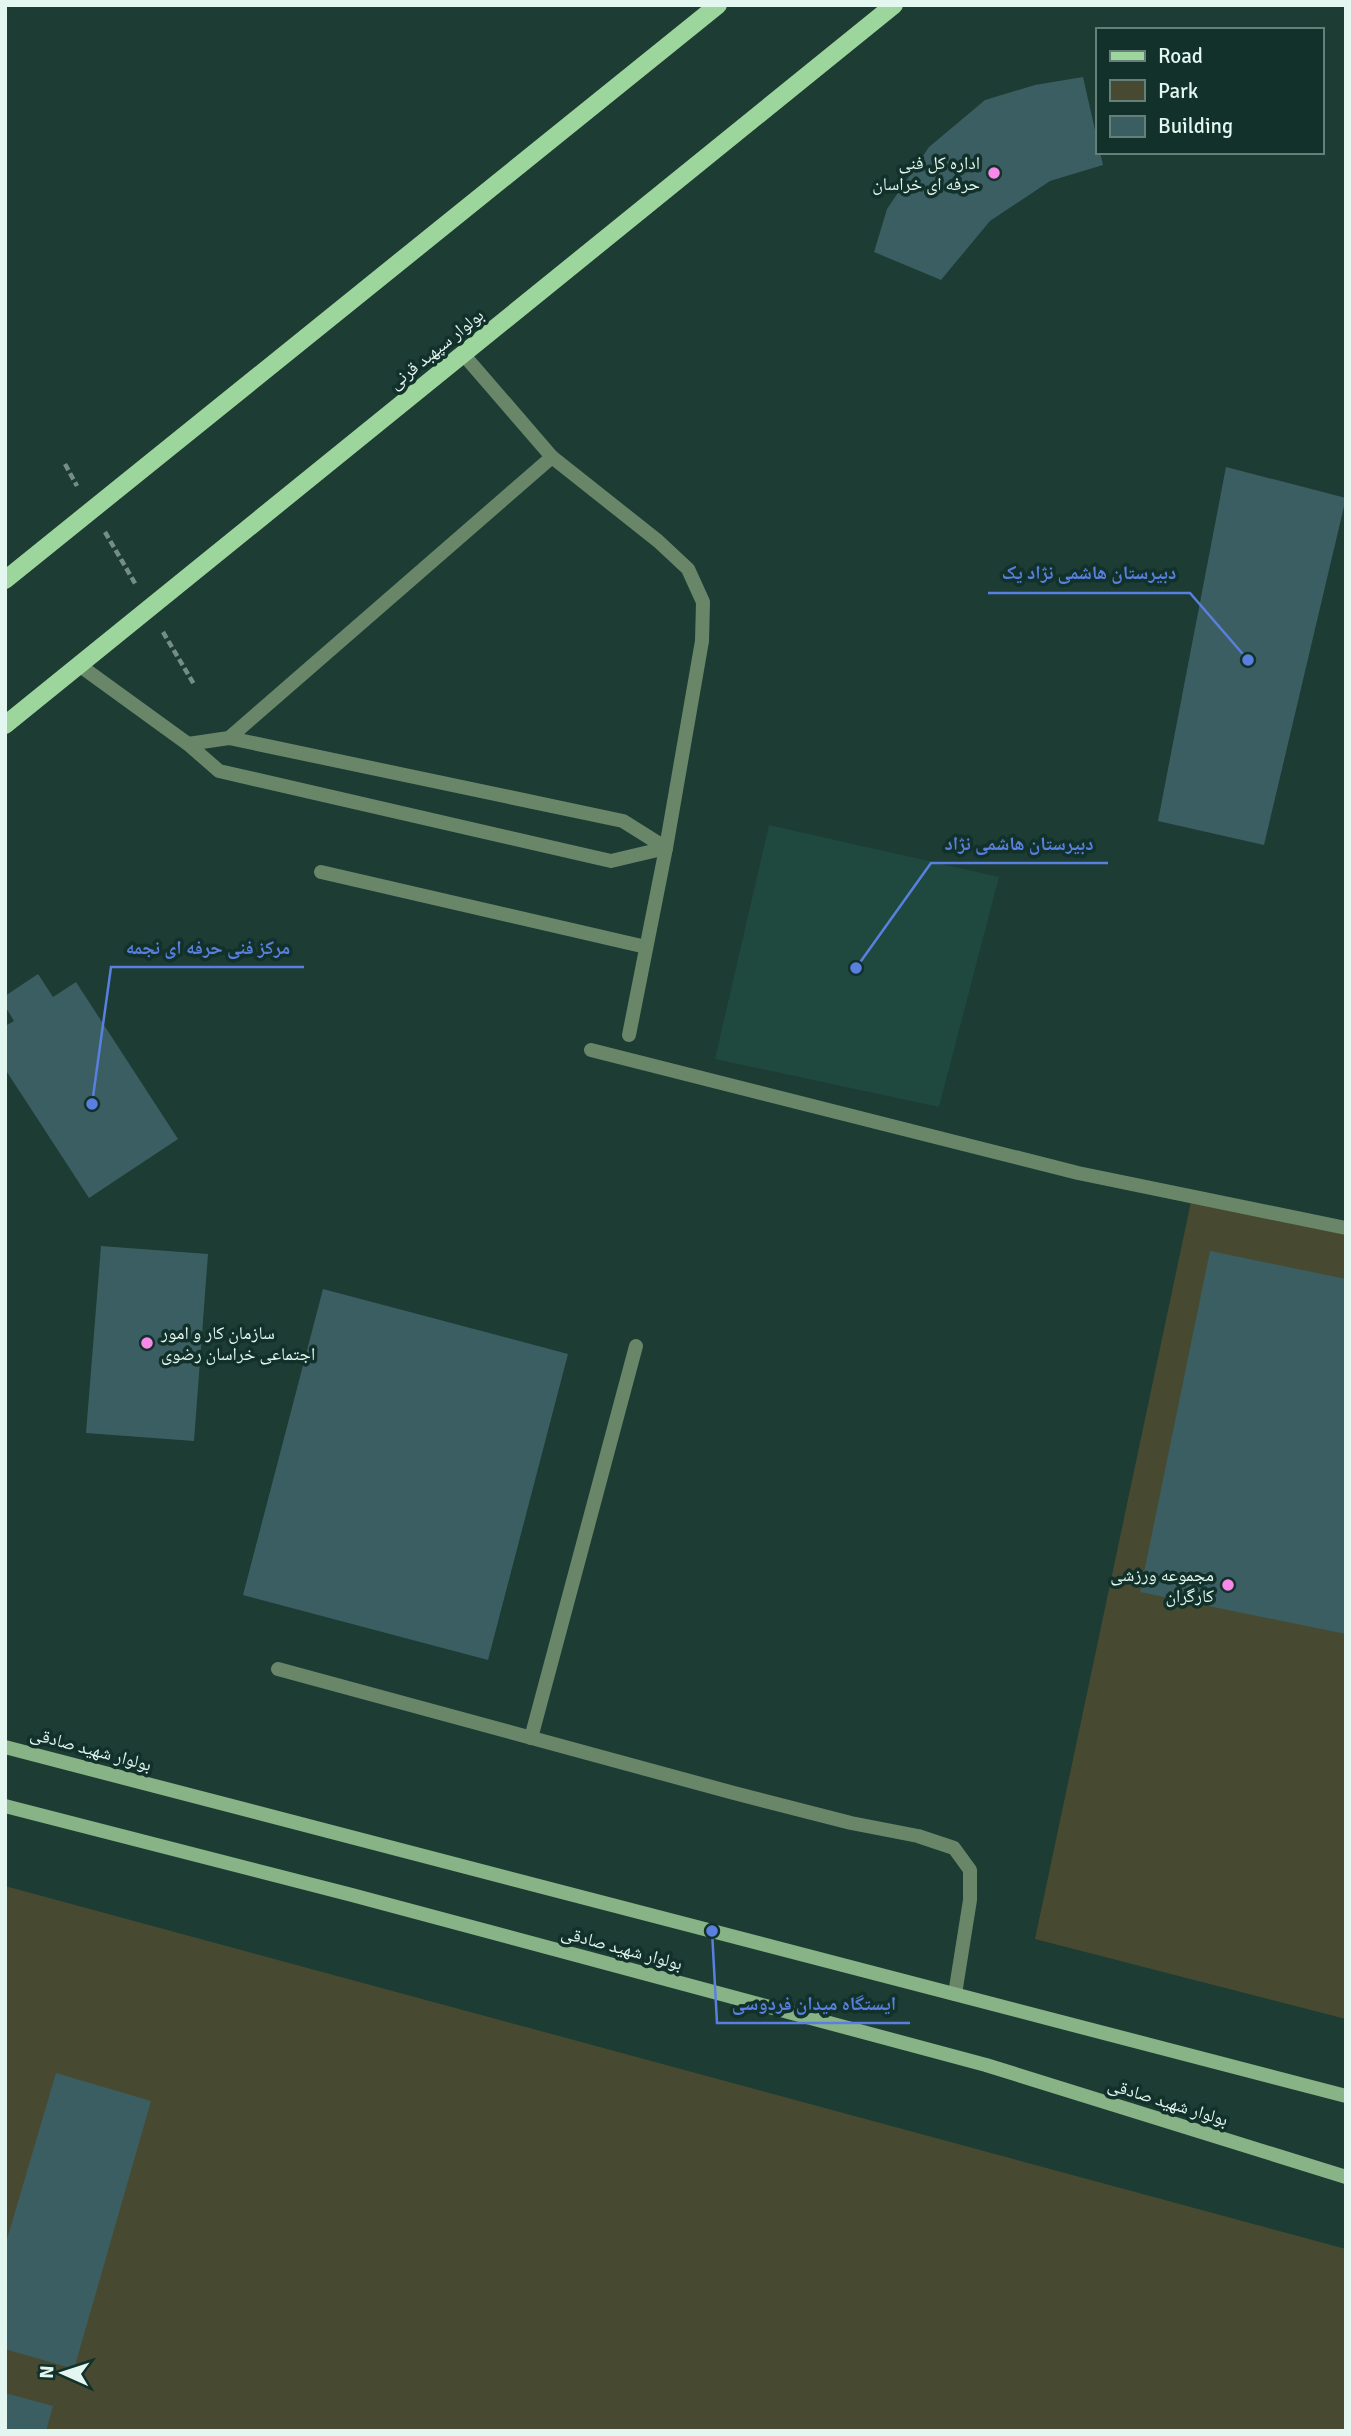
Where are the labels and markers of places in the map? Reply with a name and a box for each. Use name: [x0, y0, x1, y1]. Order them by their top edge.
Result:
place label: اداره کل فنی حرفه ای خراسان: [872, 152, 980, 195]
marker: اداره کل فنی حرفه ای خراسان: [986, 165, 1002, 181]
callout: دبیرستان هاشمی نژاد یک: [988, 553, 1190, 593]
callout: دبیرستان هاشمی نژاد: [931, 823, 1108, 863]
callout: مرکز فنی حرفه ای نجمه: [111, 927, 304, 967]
place label: سازمان کار و امور اجتماعی خراسان رضوی: [160, 1322, 315, 1365]
marker: سازمان کار و امور اجتماعی خراسان رضوی: [139, 1335, 155, 1351]
place label: مجموعه ورزشی کارگران: [1110, 1564, 1215, 1607]
marker: مجموعه ورزشی کارگران: [1220, 1577, 1236, 1593]
callout: ایستگاه میدان فردوسی: [717, 1983, 910, 2023]

